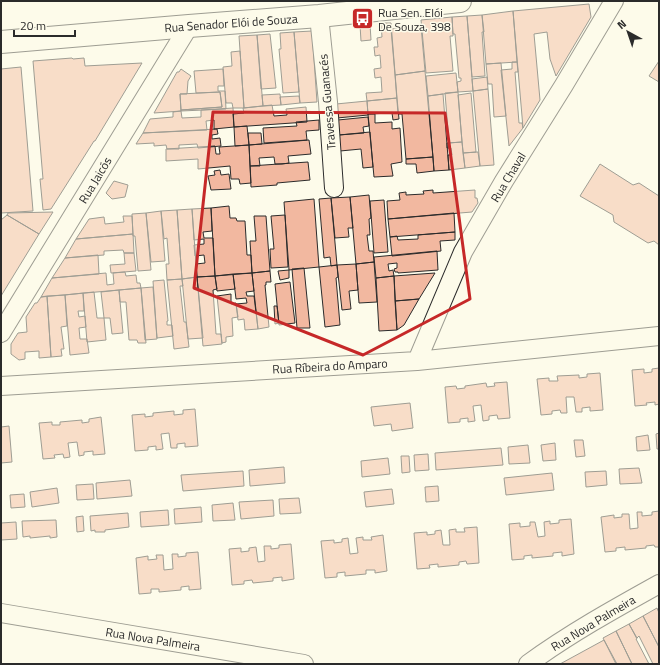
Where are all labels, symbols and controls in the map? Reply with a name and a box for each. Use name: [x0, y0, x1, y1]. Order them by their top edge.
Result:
place label: Rua Sen. Elói De Souza, 398: [378, 3, 451, 36]
bus stop icon: Rua Sen. Elói De Souza, 398: [350, 6, 376, 32]
street label: Rua Senador Elói de Souza: [164, 9, 298, 37]
scale bar: [14, 12, 75, 38]
north arrow: [608, 12, 648, 52]
text: 20 m: [20, 16, 46, 35]
text: N: [614, 16, 630, 33]
street label: Travessa Guanacés: [313, 53, 341, 151]
street label: Rua Chaval: [485, 148, 531, 206]
street label: Rua Jaicós: [74, 153, 117, 207]
street label: Rua Ríbeira do Amparo: [272, 353, 388, 379]
street label: Rua Nova Palmeira: [547, 590, 639, 656]
street label: Rua Nova Palmeira: [104, 622, 202, 656]

